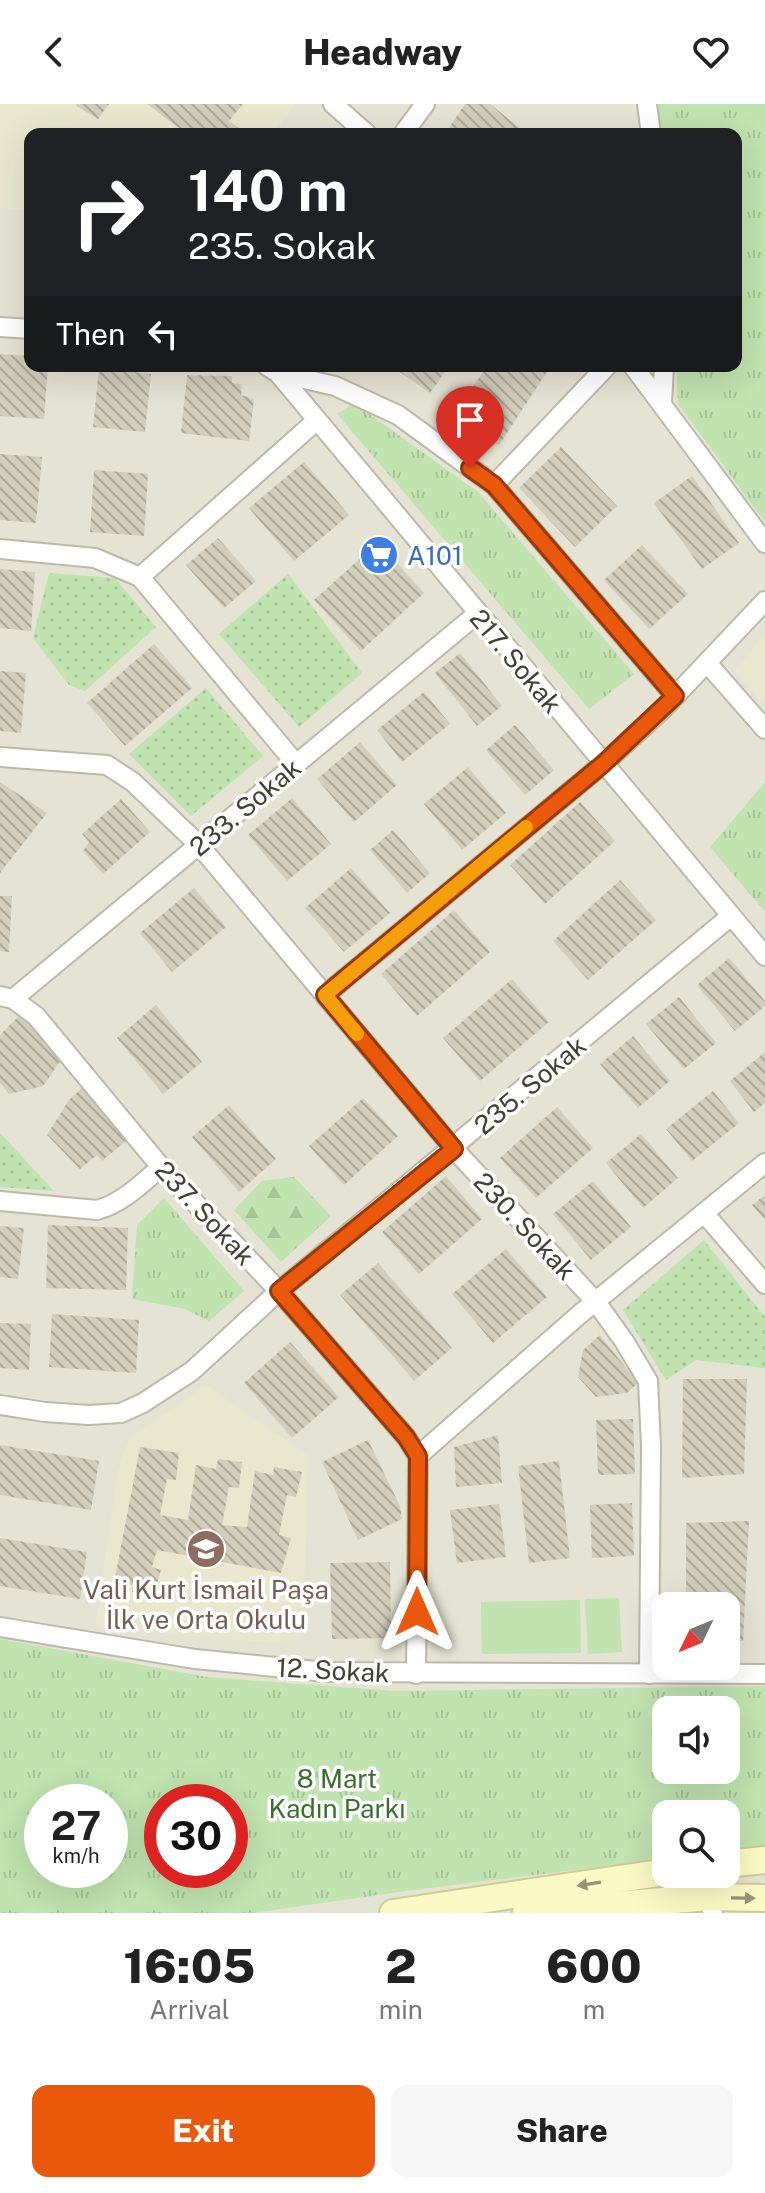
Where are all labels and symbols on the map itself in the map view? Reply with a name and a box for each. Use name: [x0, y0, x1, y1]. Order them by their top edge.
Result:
pin: [436, 386, 504, 468]
supermarket icon: A101: [358, 534, 400, 576]
place label: A101: [407, 540, 463, 571]
street label: 217. Sokak: [464, 603, 568, 719]
street label: 233. Sokak: [183, 752, 307, 862]
street label: 235. Sokak: [468, 1029, 592, 1141]
street label: 237. Sokak: [149, 1154, 261, 1272]
street label: 230. Sokak: [468, 1166, 582, 1286]
school or university icon: Vali Kurt İsmail Paşa İlk ve Orta Okulu: [185, 1528, 227, 1570]
position arrow: [375, 1570, 459, 1654]
place label: Vali Kurt İsmail Paşa İlk ve Orta Okulu: [83, 1574, 329, 1635]
north arrow: [652, 1592, 740, 1680]
street label: 12. Sokak: [276, 1652, 390, 1688]
park label: 8 Mart Kadın Parkı: [268, 1763, 406, 1824]
speed limit sign: 30: [144, 1784, 248, 1888]
one-way arrow: [576, 1878, 601, 1890]
one-way arrow: [731, 1891, 756, 1904]

